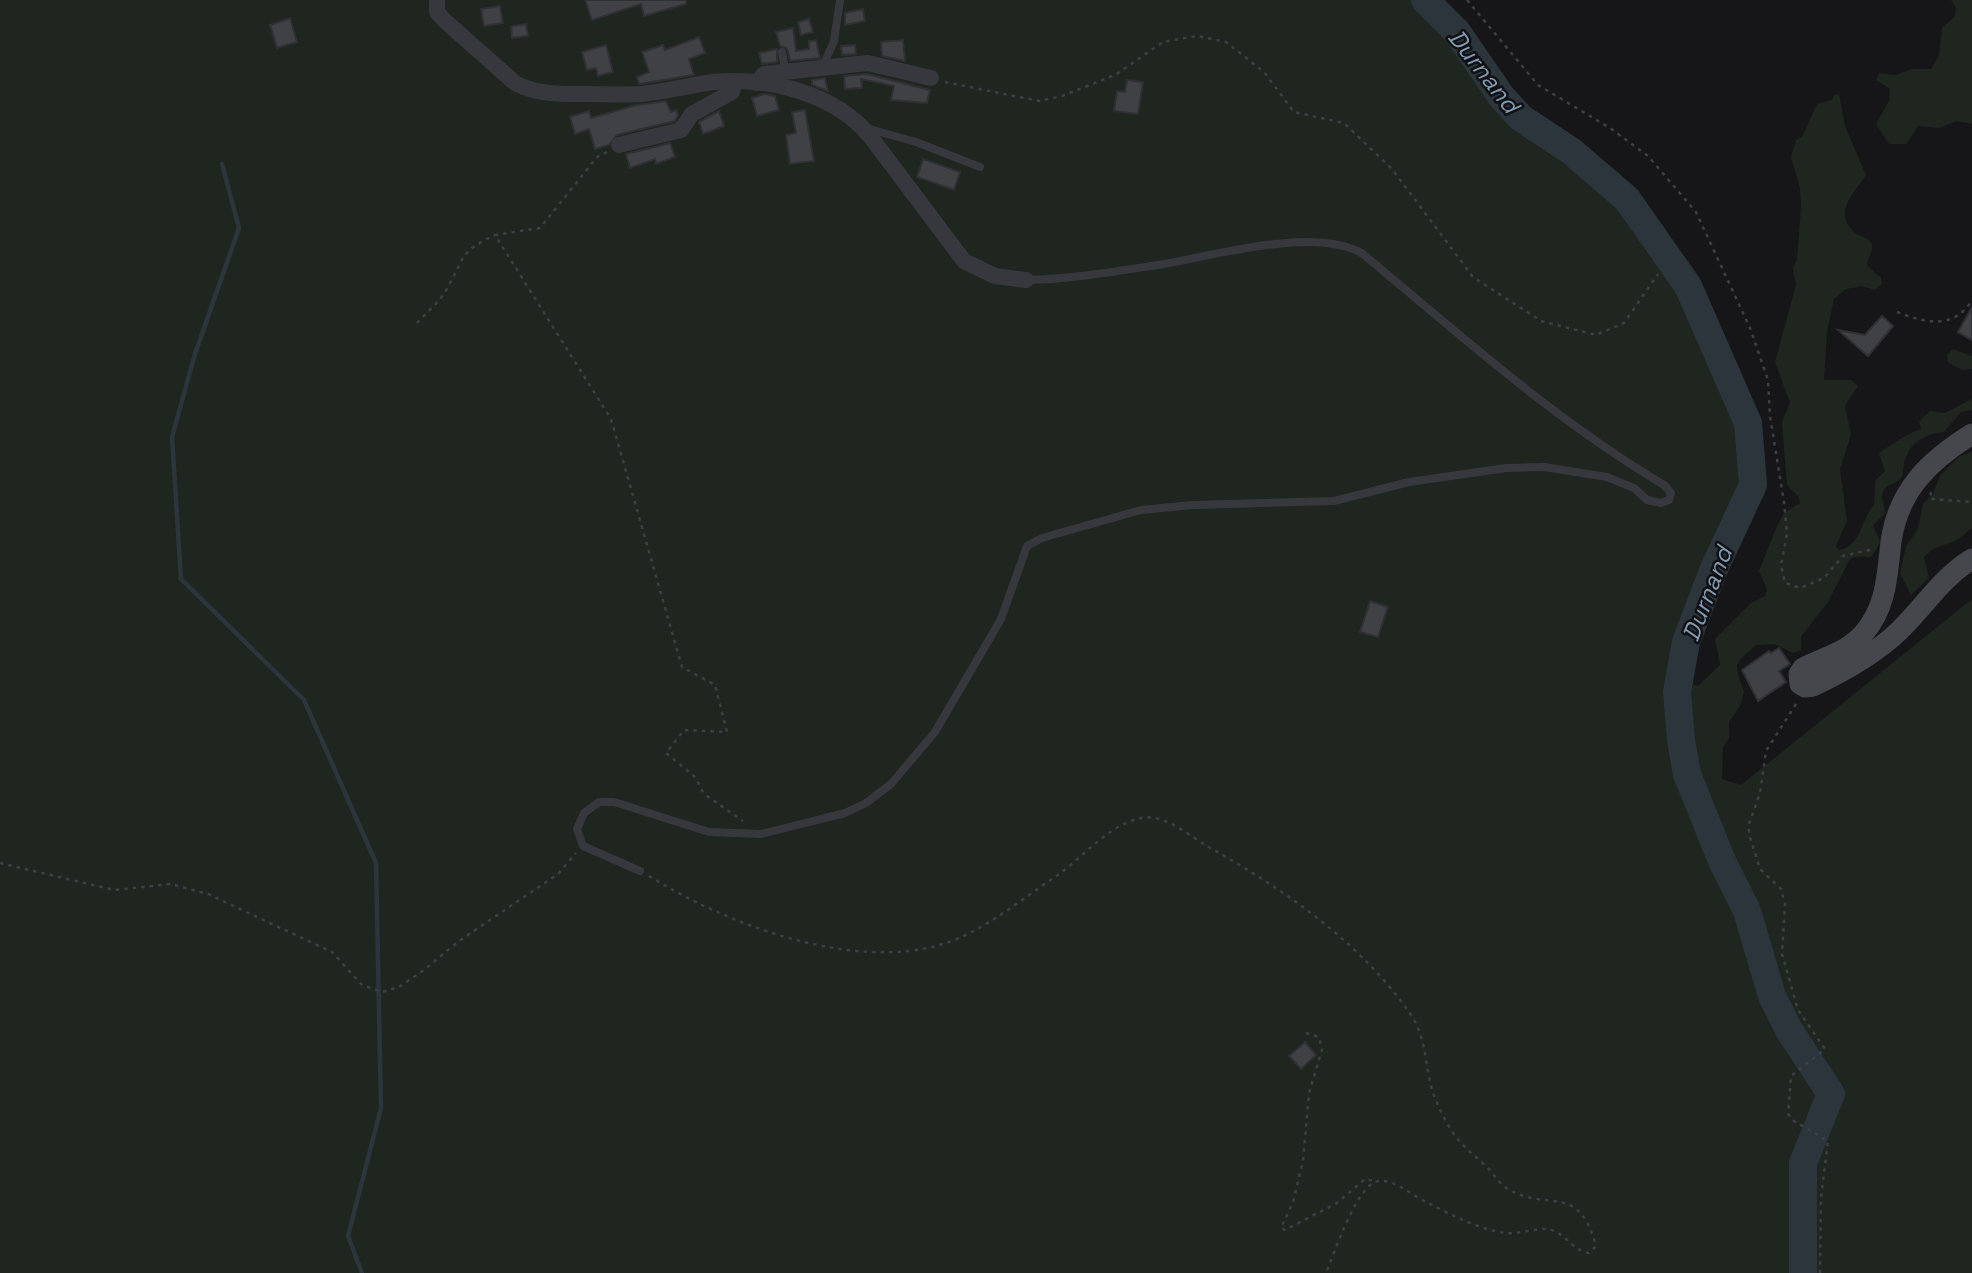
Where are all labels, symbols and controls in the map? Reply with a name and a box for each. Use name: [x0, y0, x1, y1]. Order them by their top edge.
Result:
water label: Durnand: [1442, 23, 1528, 121]
water label: Durnand: [1675, 540, 1740, 645]

